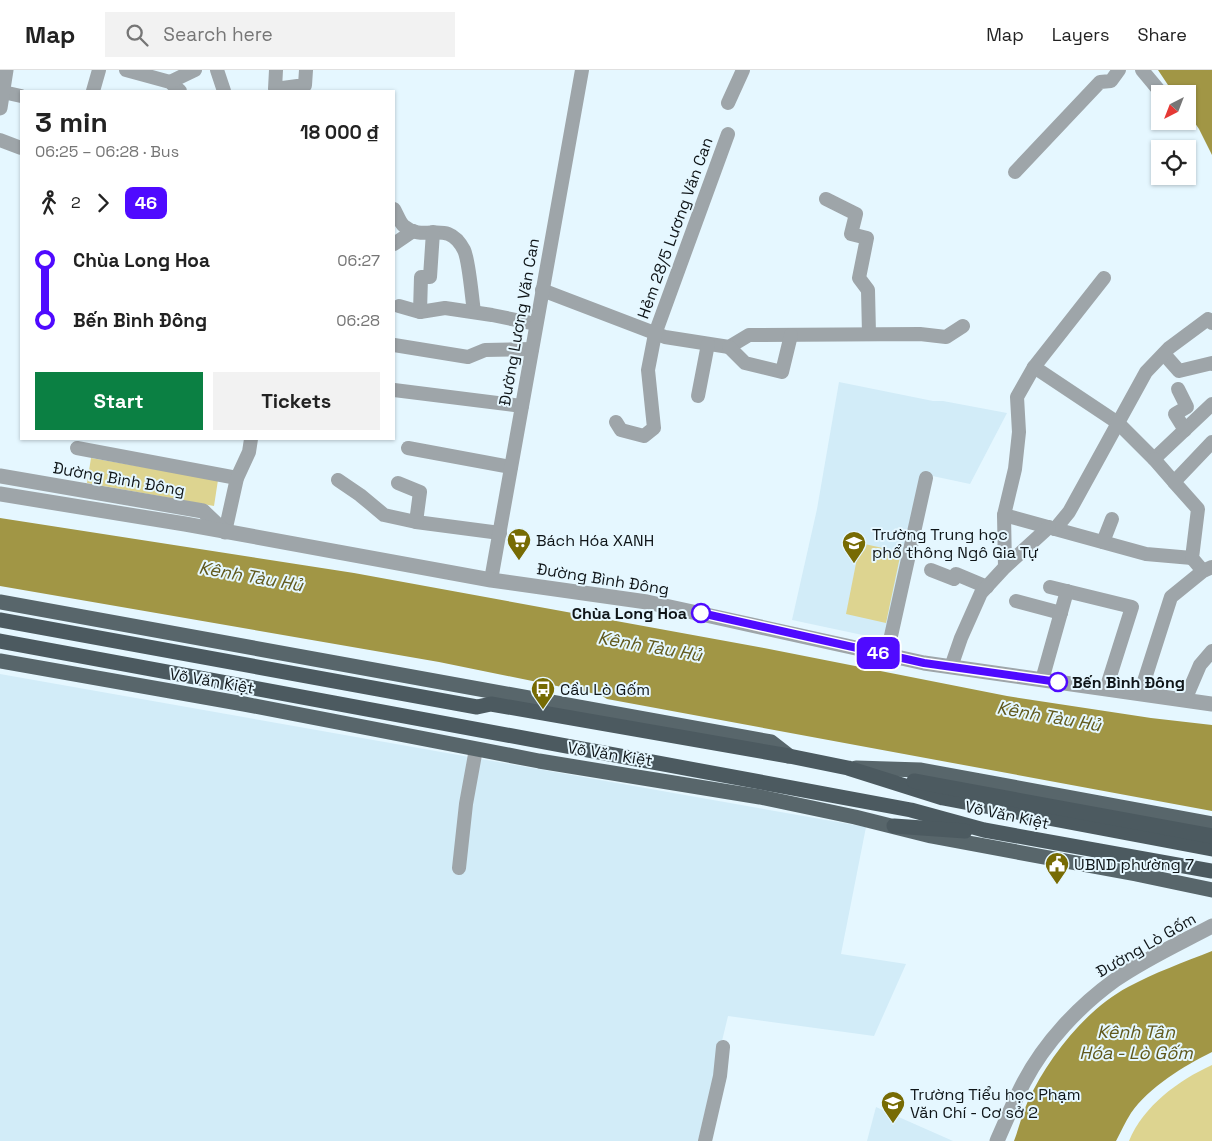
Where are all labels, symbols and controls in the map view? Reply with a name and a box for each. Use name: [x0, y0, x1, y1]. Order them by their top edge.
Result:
search box: [105, 12, 455, 57]
text: Map: [25, 19, 75, 50]
icon: search: [123, 21, 151, 49]
text: Search here: [163, 22, 273, 47]
text: Map: [986, 23, 1024, 46]
text: Layers: [1052, 23, 1109, 46]
text: Share: [1137, 23, 1187, 46]
north arrow: [1151, 85, 1196, 130]
map controls: [1151, 85, 1196, 185]
text: 3 min: [35, 104, 108, 140]
text: 18 000 ₫: [300, 120, 380, 145]
street label: Hẻm 28/5 Lương Văn Can: [632, 134, 718, 322]
button: locate: [1151, 140, 1196, 185]
text: 06:25 – 06:28 · Bus: [35, 141, 179, 162]
icon: walk: [35, 189, 63, 217]
icon: forward: [89, 189, 117, 217]
text: 46: [135, 191, 157, 214]
text: 2: [71, 192, 81, 213]
street label: Đường Lương Văn Can: [494, 237, 544, 407]
text: Chùa Long Hoa: [73, 248, 210, 273]
text: 06:27: [337, 250, 380, 271]
text: Bến Bình Đông: [73, 308, 207, 333]
text: 06:28: [336, 310, 380, 331]
button: Start: [35, 372, 203, 430]
button: Tickets: [213, 372, 380, 430]
street label: Đường Bình Đông: [51, 457, 187, 501]
place label: Trường Trung học phổ thông Ngô Gia Tự: [872, 524, 1039, 563]
supermarket icon: Bách Hóa XANH: [506, 527, 532, 561]
place label: Bách Hóa XANH: [536, 530, 654, 551]
school or university icon: Trường Trung học phổ thông Ngô Gia Tự: [841, 530, 867, 564]
water label: Kênh Tàu Hủ: [197, 556, 306, 597]
street label: Đường Bình Đông: [535, 558, 671, 600]
place label: Chùa Long Hoa: [572, 603, 687, 624]
marker: Chùa Long Hoa: [691, 603, 711, 623]
water label: Kênh Tàu Hủ: [596, 626, 705, 667]
line badge: 46: [856, 637, 900, 669]
text: 46: [867, 641, 889, 664]
street label: Võ Văn Kiệt: [168, 663, 256, 699]
marker: Bến Bình Đông: [1048, 672, 1068, 692]
place label: Bến Bình Đông: [1072, 672, 1185, 693]
bus stop icon: Cầu Lò Gốm: [530, 676, 556, 710]
place label: Cầu Lò Gốm: [560, 679, 650, 700]
water label: Kênh Tàu Hủ: [995, 696, 1104, 737]
street label: Võ Văn Kiệt: [566, 737, 654, 771]
street label: Võ Văn Kiệt: [963, 796, 1051, 834]
public building icon: UBND phường 7: [1044, 851, 1070, 885]
place label: UBND phường 7: [1074, 854, 1194, 875]
street label: Đường Lò Gốm: [1092, 908, 1200, 982]
water label: Kênh Tân Hóa - Lò Gốm: [1079, 1020, 1193, 1064]
place label: Trường Tiểu học Phạm Văn Chí - Cơ sở 2: [910, 1084, 1081, 1123]
school or university icon: Trường Tiểu học Phạm Văn Chí - Cơ sở 2: [880, 1090, 906, 1124]

